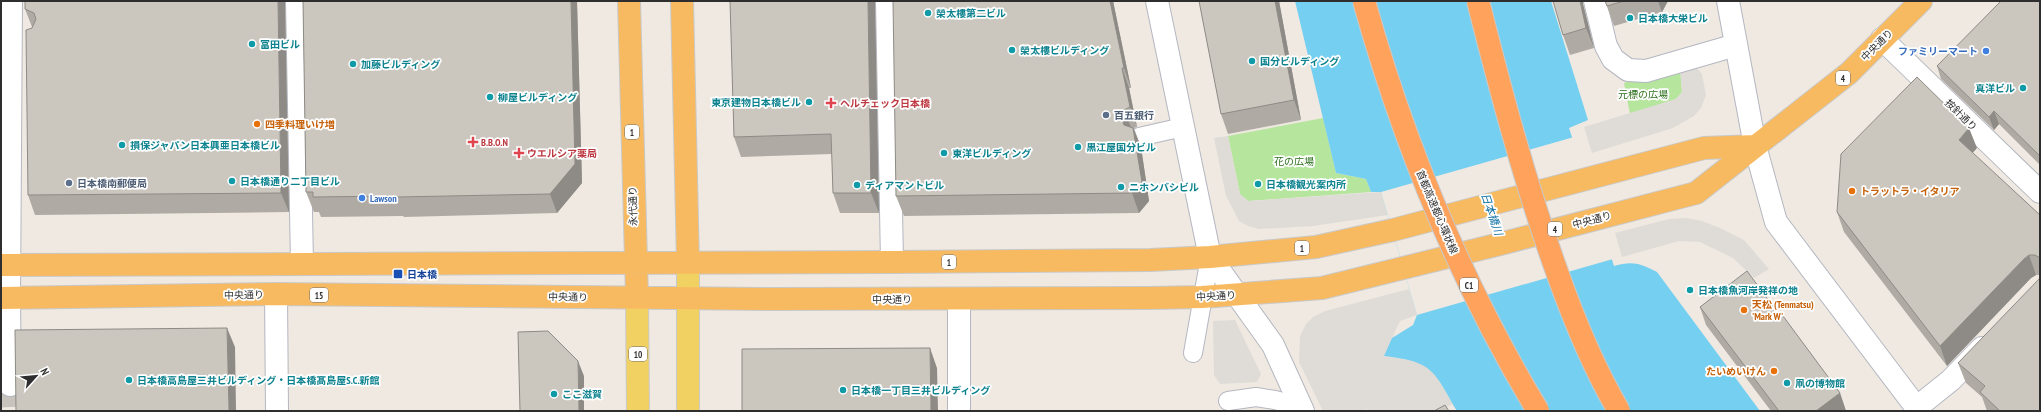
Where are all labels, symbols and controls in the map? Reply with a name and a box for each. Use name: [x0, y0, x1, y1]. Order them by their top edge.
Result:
place label: 榮太樓第二ビル: [936, 7, 1006, 20]
marker: 榮太樓第二ビル: [923, 8, 933, 18]
place label: 日本橋大栄ビル: [1638, 12, 1708, 25]
marker: 日本橋大栄ビル: [1625, 13, 1635, 23]
street label: 中央通り: [1858, 26, 1896, 64]
place label: 冨田ビル: [260, 38, 300, 51]
marker: 冨田ビル: [247, 39, 257, 49]
place label: 榮太樓ビルディング: [1020, 44, 1109, 57]
marker: 榮太樓ビルディング: [1007, 45, 1017, 55]
place label: ファミリーマート: [1898, 45, 1978, 58]
marker: ファミリーマート: [1981, 46, 1991, 56]
place label: 国分ビルディング: [1260, 55, 1339, 68]
marker: 国分ビルディング: [1247, 56, 1257, 66]
place label: 加藤ビルディング: [361, 58, 440, 71]
marker: 加藤ビルディング: [348, 59, 358, 69]
road number: 4: [1836, 71, 1850, 85]
place label: 真洋ビル: [1975, 82, 2015, 95]
marker: 真洋ビル: [2018, 83, 2028, 93]
park label: 元標の広場: [1618, 88, 1668, 101]
place label: 柳屋ビルディング: [497, 91, 577, 104]
marker: 柳屋ビルディング: [485, 92, 495, 102]
place label: 東京建物日本橋ビル: [711, 96, 801, 109]
street label: 按針通り: [1942, 96, 1980, 134]
marker: 東京建物日本橋ビル: [804, 97, 814, 107]
marker: ヘルチェック日本橋: [825, 97, 837, 109]
place label: ヘルチェック日本橋: [840, 97, 930, 110]
place label: 百五銀行: [1114, 109, 1154, 122]
marker: 百五銀行: [1101, 110, 1111, 120]
place label: 四季料理いけ増: [265, 118, 335, 131]
marker: 四季料理いけ増: [252, 119, 262, 129]
road number: 1: [625, 125, 639, 139]
place label: B.B.O.N: [481, 136, 508, 149]
marker: B.B.O.N: [468, 137, 478, 147]
place label: 損保ジャパン日本興亜日本橋ビル: [130, 139, 280, 152]
marker: 損保ジャパン日本興亜日本橋ビル: [117, 140, 127, 150]
place label: 黒江屋国分ビル: [1086, 141, 1156, 154]
marker: 黒江屋国分ビル: [1073, 142, 1083, 152]
place label: ウエルシア薬局: [527, 147, 597, 160]
place label: 東洋ビルディング: [952, 147, 1031, 160]
marker: ウエルシア薬局: [514, 148, 524, 158]
marker: 東洋ビルディング: [939, 148, 949, 158]
park label: 花の広場: [1274, 155, 1314, 168]
street label: 首都高速都心環状線: [1413, 168, 1461, 256]
place label: 日本橋通り二丁目ビル: [240, 175, 340, 188]
marker: 日本橋通り二丁目ビル: [227, 176, 237, 186]
place label: 日本橋南郵便局: [77, 177, 147, 190]
marker: 日本橋南郵便局: [64, 178, 74, 188]
place label: 日本橋観光案内所: [1266, 178, 1346, 191]
place label: ディアマントビル: [865, 179, 944, 192]
marker: 日本橋観光案内所: [1253, 179, 1263, 189]
marker: ディアマントビル: [852, 180, 862, 190]
place label: ニホンバシビル: [1129, 181, 1199, 194]
marker: ニホンバシビル: [1116, 182, 1126, 192]
place label: トラットラ・イタリア: [1860, 185, 1960, 198]
street label: 永代通り: [626, 186, 640, 226]
marker: トラットラ・イタリア: [1847, 186, 1857, 196]
water label: 日本橋川: [1478, 191, 1506, 238]
place label: Lawson: [370, 192, 397, 205]
marker: Lawson: [357, 193, 367, 203]
street label: 中央通り: [1571, 209, 1613, 231]
road number: 4: [1548, 222, 1562, 236]
road number: 1: [1295, 241, 1309, 255]
road number: 1: [942, 255, 956, 269]
marker: 日本橋: [392, 268, 404, 280]
place label: 日本橋: [407, 268, 437, 281]
road number: C1: [1460, 278, 1478, 292]
place label: 日本橋魚河岸発祥の地: [1698, 284, 1798, 297]
marker: 日本橋魚河岸発祥の地: [1685, 285, 1695, 295]
street label: 中央通り: [224, 288, 264, 302]
road number: 15: [310, 288, 328, 302]
street label: 中央通り: [1196, 288, 1236, 304]
street label: 中央通り: [548, 290, 588, 304]
street label: 中央通り: [872, 293, 912, 306]
place label: 天松 (Tenmatsu) 'Mark W': [1752, 298, 1814, 323]
marker: 天松 (Tenmatsu) 'Mark W': [1739, 305, 1749, 315]
road number: 10: [629, 347, 647, 361]
north arrow: [16, 356, 56, 396]
place label: たいめいけん: [1706, 365, 1766, 378]
text: N: [37, 366, 53, 377]
marker: たいめいけん: [1769, 366, 1779, 376]
place label: 日本橋高島屋三井ビルディング・日本橋髙島屋S.C.新館: [137, 374, 380, 387]
marker: 日本橋高島屋三井ビルディング・日本橋髙島屋S.C.新館: [124, 375, 134, 385]
place label: 凧の博物館: [1795, 377, 1845, 390]
marker: 凧の博物館: [1782, 378, 1792, 388]
place label: 日本橋一丁目三井ビルディング: [851, 384, 990, 397]
marker: 日本橋一丁目三井ビルディング: [838, 385, 848, 395]
place label: ここ滋賀: [562, 388, 602, 401]
marker: ここ滋賀: [549, 389, 559, 399]

